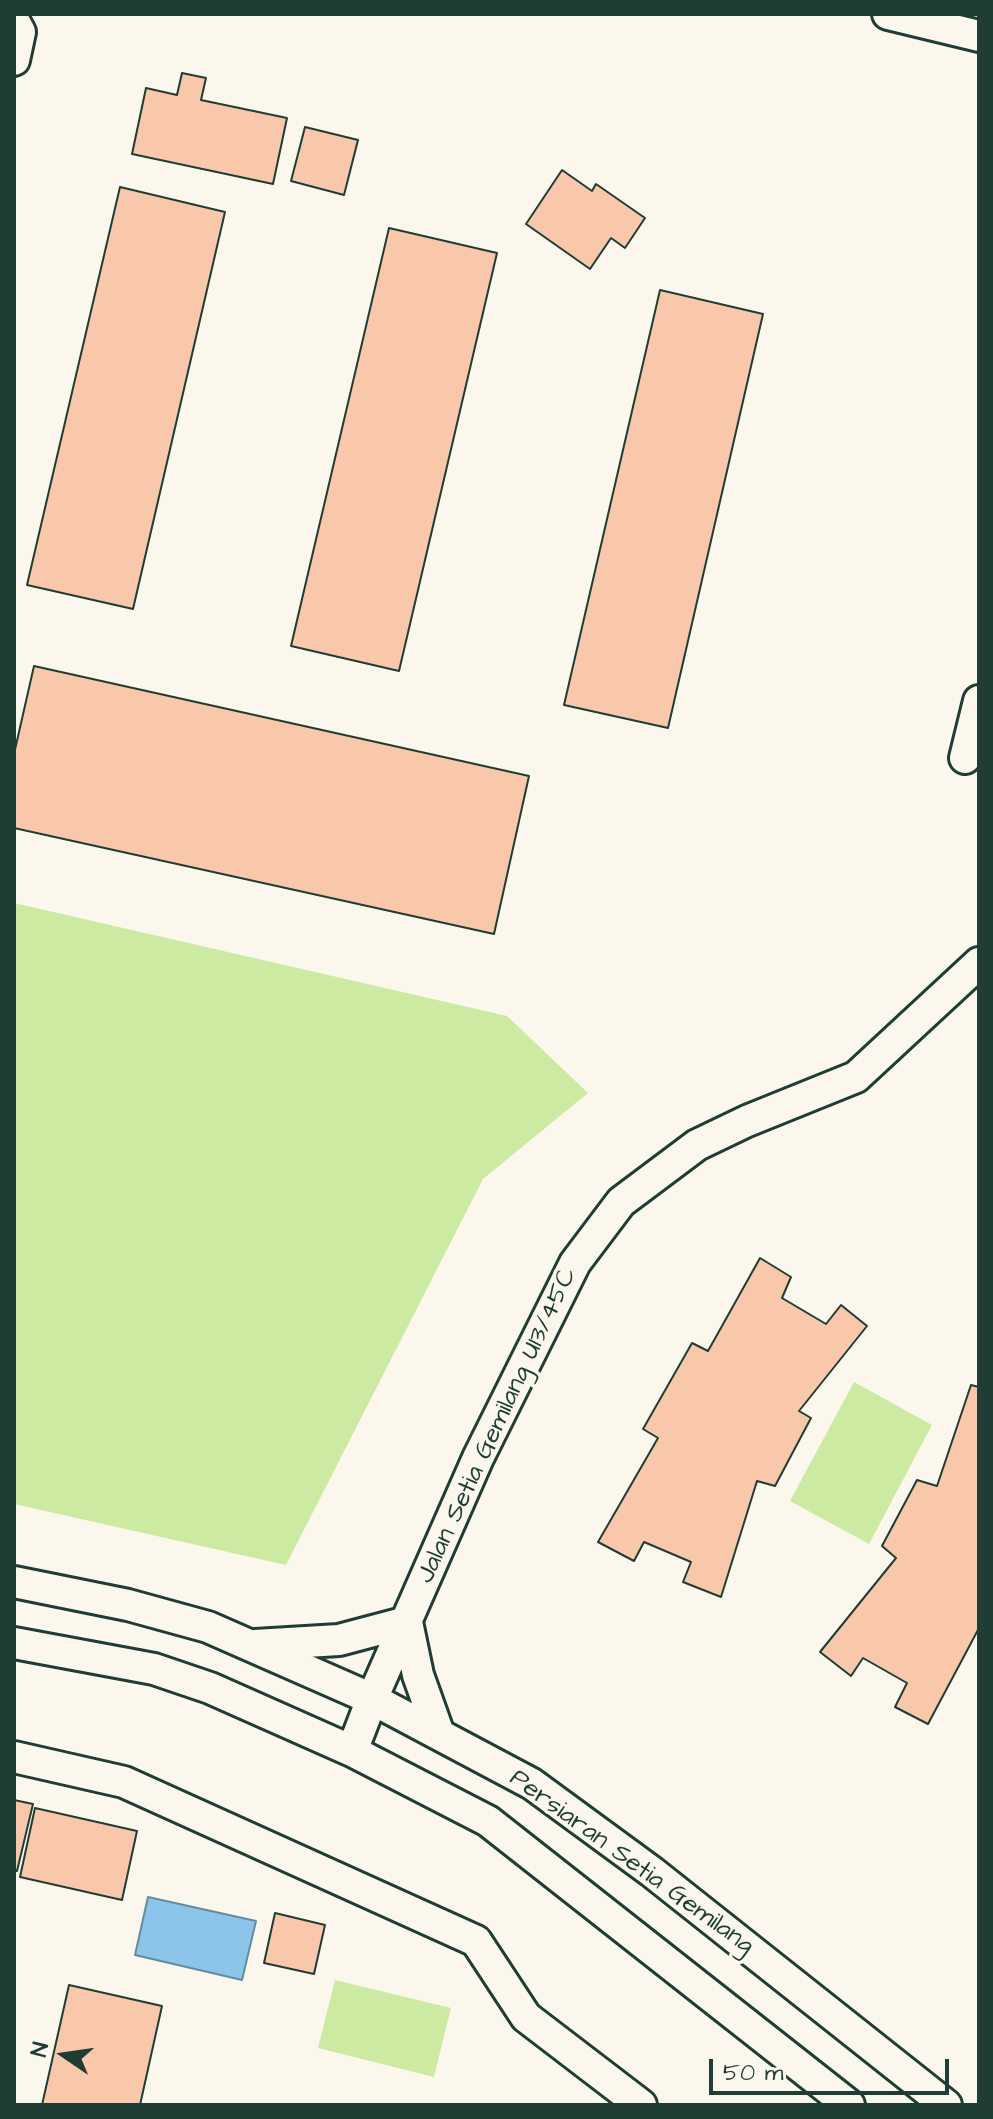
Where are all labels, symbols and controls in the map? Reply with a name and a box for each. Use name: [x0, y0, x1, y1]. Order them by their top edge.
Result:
street label: Jalan Setia Gemilang U13/45C: [411, 1263, 585, 1589]
street label: Persiaran Setia Gemilang: [502, 1764, 760, 1962]
north arrow: [24, 2015, 104, 2095]
text: N: [23, 2039, 57, 2060]
scale bar: [713, 2043, 953, 2093]
text: 50 m: [723, 2056, 783, 2090]

